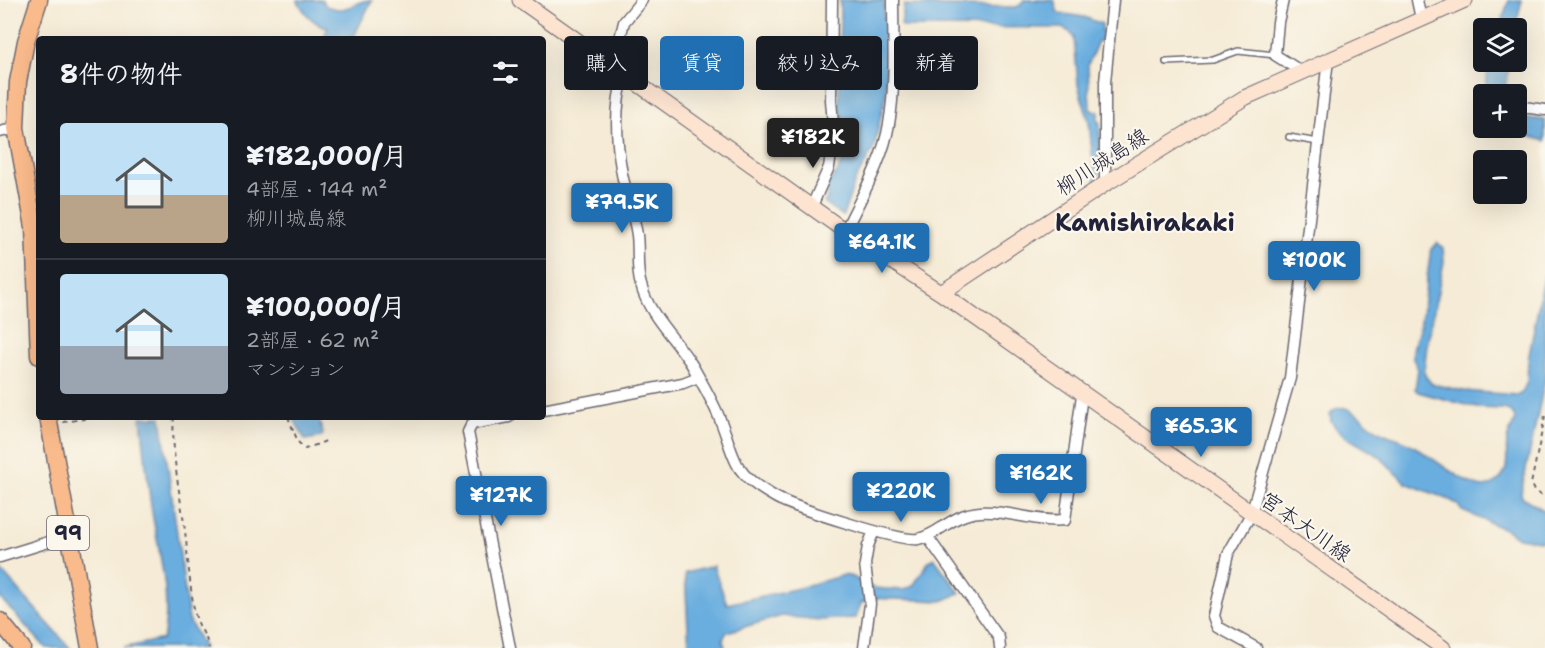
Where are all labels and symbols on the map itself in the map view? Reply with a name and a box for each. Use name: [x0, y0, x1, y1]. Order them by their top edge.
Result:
pin: ¥182K: [771, 118, 855, 169]
street label: 柳川城島線: [1050, 122, 1154, 202]
pin: ¥79.5K: [573, 183, 671, 234]
district label: Kamishirakaki: [1055, 207, 1235, 239]
pin: ¥64.1K: [833, 223, 931, 274]
pin: ¥100K: [1272, 241, 1356, 292]
pin: ¥65.3K: [1152, 407, 1250, 458]
pin: ¥162K: [999, 454, 1083, 505]
pin: ¥220K: [859, 472, 943, 523]
pin: ¥127K: [459, 476, 543, 527]
street label: 宮本大川線: [1255, 485, 1357, 569]
road number: 99: [47, 516, 89, 550]

